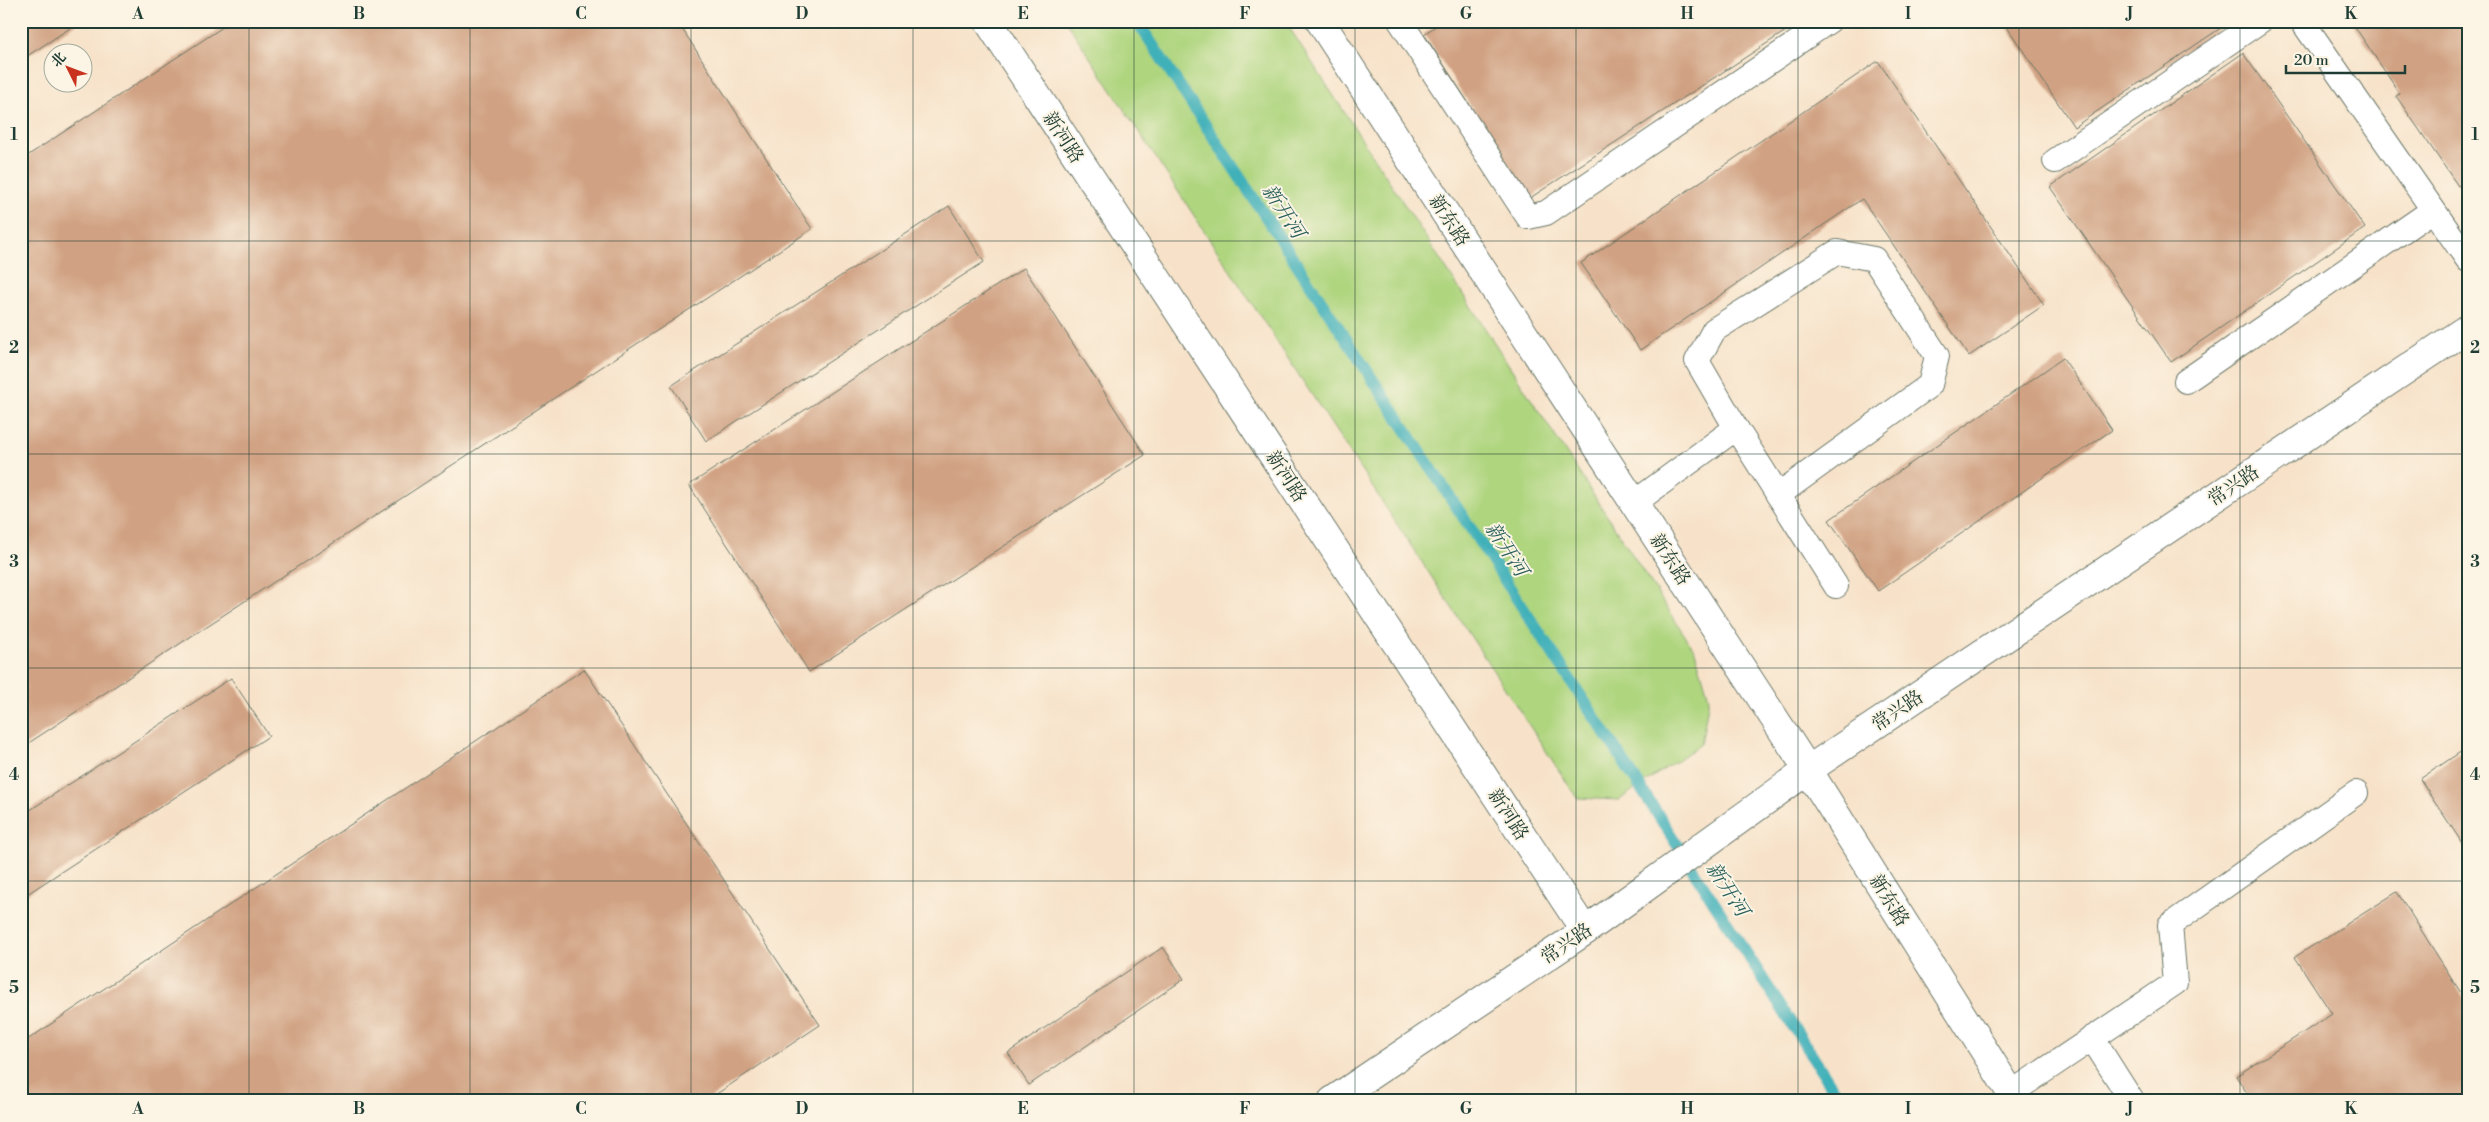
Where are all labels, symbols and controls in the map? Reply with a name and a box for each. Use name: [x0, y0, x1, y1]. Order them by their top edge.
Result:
text: A: [131, 4, 144, 24]
text: B: [353, 4, 365, 24]
text: C: [575, 4, 587, 24]
text: D: [796, 4, 809, 24]
text: E: [1017, 4, 1029, 24]
text: F: [1239, 4, 1251, 24]
text: G: [1460, 4, 1473, 24]
text: H: [1680, 4, 1694, 24]
text: I: [1905, 4, 1911, 24]
text: J: [2125, 4, 2133, 24]
text: K: [2345, 4, 2359, 24]
north arrow: [42, 42, 92, 92]
scale bar: [2286, 42, 2405, 74]
text: 北: [48, 49, 70, 71]
text: 20 m: [2294, 51, 2329, 70]
street label: 新河路: [1038, 107, 1089, 168]
text: 1: [10, 125, 18, 145]
text: 1: [2471, 125, 2479, 145]
water label: 新开河: [1256, 180, 1311, 246]
street label: 新东路: [1424, 190, 1475, 251]
text: 2: [9, 338, 19, 358]
text: 2: [2470, 338, 2480, 358]
street label: 新河路: [1261, 446, 1312, 507]
street label: 常兴路: [2203, 460, 2264, 512]
water label: 新开河: [1479, 518, 1534, 584]
street label: 新东路: [1645, 529, 1696, 590]
text: 3: [9, 552, 19, 572]
text: 3: [2470, 552, 2480, 572]
street label: 常兴路: [1867, 685, 1928, 737]
text: 4: [9, 765, 20, 785]
text: 4: [2470, 765, 2481, 785]
street label: 新河路: [1483, 784, 1534, 845]
water label: 新开河: [1700, 858, 1755, 924]
street label: 新东路: [1864, 870, 1914, 931]
street label: 常兴路: [1536, 918, 1597, 970]
text: 5: [9, 978, 19, 998]
text: 5: [2470, 978, 2480, 998]
text: A: [131, 1099, 144, 1119]
text: B: [353, 1099, 365, 1119]
text: C: [575, 1099, 587, 1119]
text: D: [796, 1099, 809, 1119]
text: E: [1017, 1099, 1029, 1119]
text: F: [1239, 1099, 1251, 1119]
text: G: [1460, 1099, 1473, 1119]
text: H: [1680, 1099, 1694, 1119]
text: I: [1905, 1099, 1911, 1119]
text: J: [2125, 1099, 2133, 1119]
text: K: [2345, 1099, 2359, 1119]

